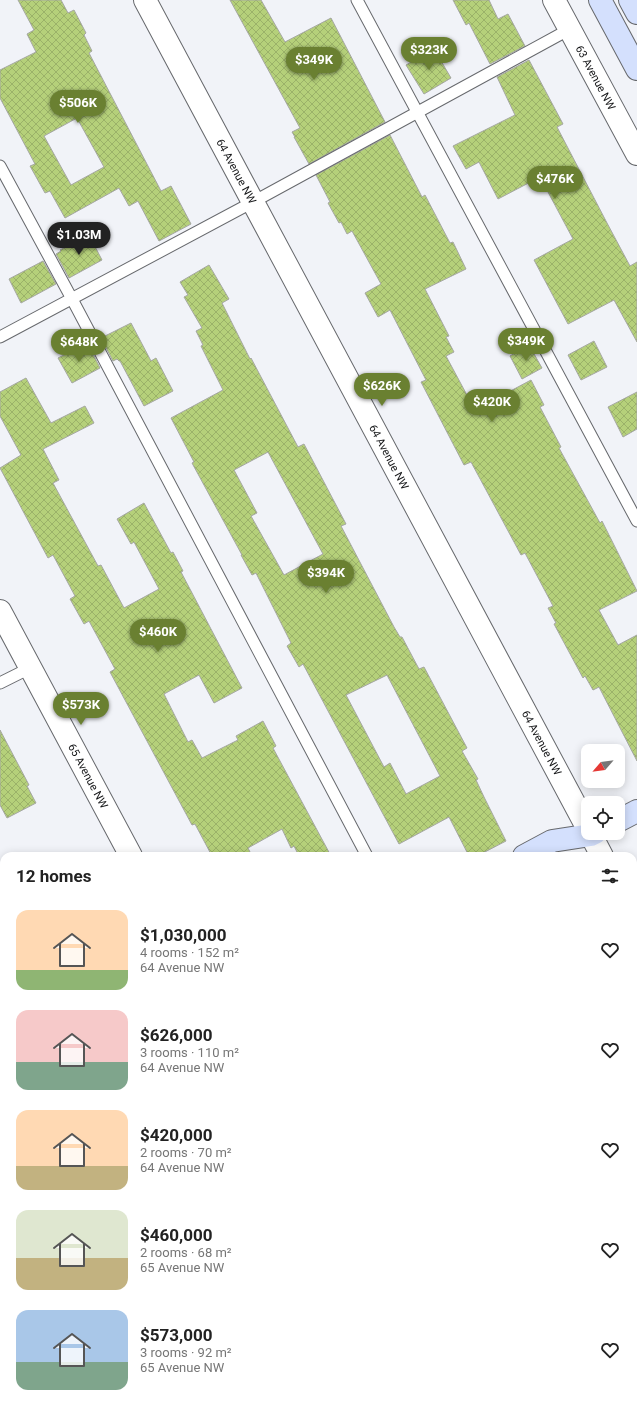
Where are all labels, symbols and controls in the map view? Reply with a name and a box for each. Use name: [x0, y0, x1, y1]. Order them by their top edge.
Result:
pin: $323K: [401, 37, 457, 71]
text: $323K: [410, 42, 448, 57]
street label: 63 Avenue NW: [573, 43, 619, 112]
pin: $349K: [286, 47, 342, 81]
text: $349K: [295, 52, 333, 67]
pin: $506K: [50, 90, 106, 124]
text: $506K: [59, 95, 97, 110]
street label: 64 Avenue NW: [214, 137, 259, 206]
pin: $476K: [527, 166, 583, 200]
text: $476K: [536, 171, 574, 186]
pin: $1.03M: [46, 222, 112, 256]
text: $1.03M: [57, 227, 102, 242]
pin: $349K: [498, 328, 554, 362]
pin: $648K: [51, 329, 107, 363]
text: $349K: [507, 333, 545, 348]
text: $648K: [60, 334, 98, 349]
pin: $626K: [354, 373, 410, 407]
text: $626K: [363, 378, 401, 393]
pin: $420K: [464, 389, 520, 423]
text: $420K: [473, 394, 511, 409]
street label: 64 Avenue NW: [367, 422, 412, 492]
pin: $394K: [298, 560, 354, 594]
text: $394K: [307, 565, 345, 580]
pin: $460K: [130, 619, 186, 653]
text: $460K: [139, 624, 177, 639]
pin: $573K: [53, 692, 109, 726]
text: $573K: [62, 697, 100, 712]
street label: 64 Avenue NW: [519, 708, 565, 777]
street label: 65 Avenue NW: [66, 741, 111, 811]
north arrow: [581, 744, 625, 788]
map controls: [581, 744, 625, 840]
button: locate: [581, 796, 625, 840]
icon: filters: [599, 865, 621, 887]
text: 12 homes: [16, 866, 92, 886]
text: $1,030,000: [140, 925, 226, 945]
icon: home: [48, 926, 96, 974]
icon: heart: [599, 939, 621, 961]
text: 4 rooms · 152 m²: [140, 945, 239, 960]
text: 64 Avenue NW: [140, 960, 224, 975]
text: $626,000: [140, 1025, 212, 1045]
icon: home: [48, 1026, 96, 1074]
icon: heart: [599, 1039, 621, 1061]
text: 3 rooms · 110 m²: [140, 1045, 239, 1060]
text: 64 Avenue NW: [140, 1060, 224, 1075]
text: $420,000: [140, 1125, 212, 1145]
icon: home: [48, 1126, 96, 1174]
icon: heart: [599, 1139, 621, 1161]
text: 2 rooms · 70 m²: [140, 1145, 232, 1160]
text: 64 Avenue NW: [140, 1160, 224, 1175]
text: $460,000: [140, 1225, 212, 1245]
icon: home: [48, 1226, 96, 1274]
icon: heart: [599, 1239, 621, 1261]
text: 2 rooms · 68 m²: [140, 1245, 232, 1260]
text: 65 Avenue NW: [140, 1260, 224, 1275]
text: $573,000: [140, 1325, 212, 1345]
icon: home: [48, 1326, 96, 1374]
icon: heart: [599, 1339, 621, 1361]
text: 3 rooms · 92 m²: [140, 1345, 232, 1360]
text: 65 Avenue NW: [140, 1360, 224, 1375]

